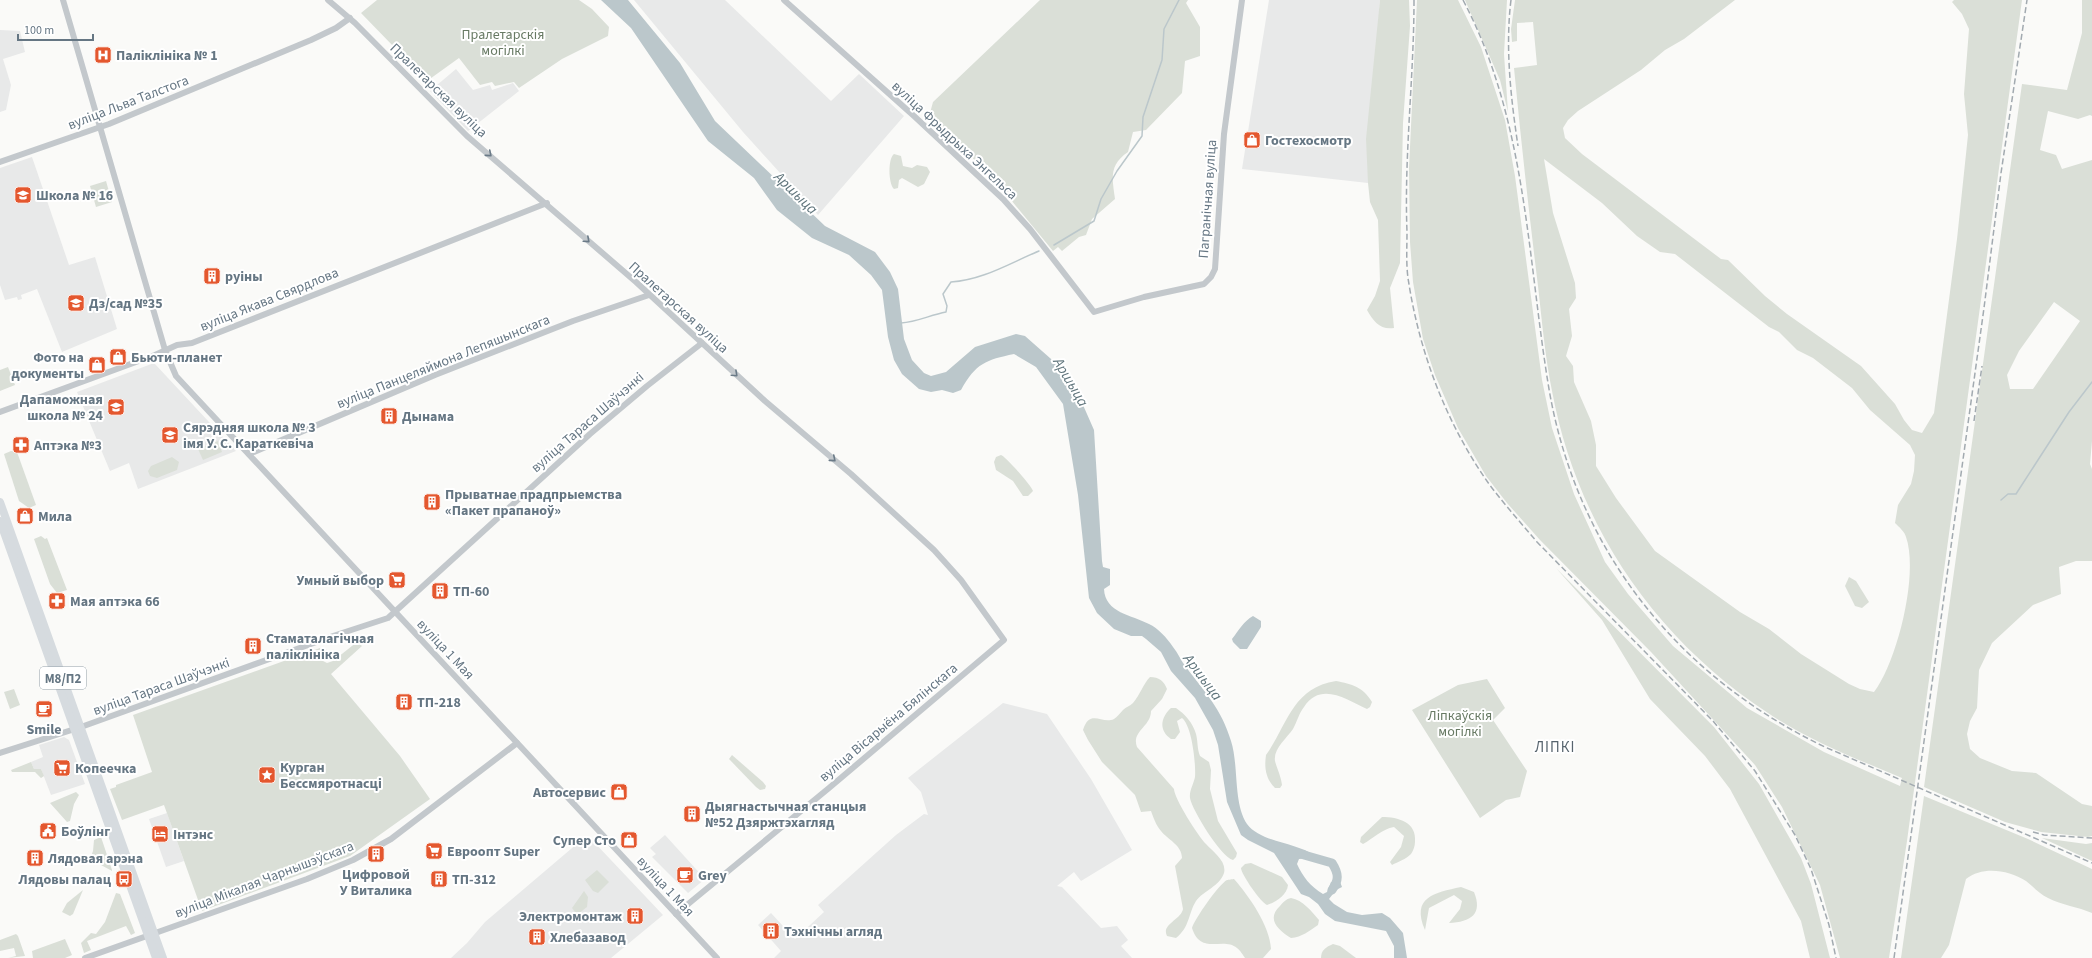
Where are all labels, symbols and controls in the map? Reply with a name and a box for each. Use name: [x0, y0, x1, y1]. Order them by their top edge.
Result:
scale bar: [18, 16, 93, 42]
text: 100 m: [24, 22, 54, 39]
park label: Пралетарскія могілкі: [462, 25, 544, 61]
street label: Пралетарская вуліца: [385, 39, 491, 143]
hospital icon: Паліклініка № 1: [93, 45, 113, 65]
place label: Паліклініка № 1: [116, 46, 218, 66]
street label: вуліца Льва Талстога: [65, 71, 192, 135]
street label: вуліца Фрыдрыха Энгельса: [887, 77, 1022, 205]
shop icon: Гостехосмотр: [1242, 130, 1262, 150]
place label: Гостехосмотр: [1265, 131, 1352, 151]
street label: Пагранічная вуліца: [1194, 139, 1222, 259]
one-way arrow: [485, 150, 492, 157]
water label: Аршыца: [768, 166, 822, 220]
school or university icon: Школа № 16: [13, 185, 33, 205]
place label: Школа № 16: [36, 186, 113, 206]
one-way arrow: [583, 235, 590, 242]
street label: Пралетарская вуліца: [624, 257, 733, 358]
street label: вуліца Якава Свярдлова: [197, 263, 342, 337]
building icon: руіны: [202, 266, 222, 286]
place label: руіны: [225, 267, 263, 287]
school or university icon: Дз/сад №35: [66, 293, 86, 313]
place label: Дз/сад №35: [89, 294, 163, 314]
street label: вуліца Панцеляймона Лепяшынскага: [334, 310, 553, 414]
shop icon: Бьюти-планет: [108, 347, 128, 367]
place label: Фото на документы: [11, 348, 84, 384]
place label: Бьюти-планет: [131, 348, 223, 368]
water label: Аршыца: [1047, 353, 1093, 411]
shop icon: Фото на документы: [87, 355, 107, 375]
street label: вуліца Тараса Шаўчэнкі: [527, 368, 649, 478]
one-way arrow: [730, 369, 738, 377]
place label: Дапаможная школа № 24: [20, 390, 104, 426]
school or university icon: Дапаможная школа № 24: [106, 397, 126, 417]
building icon: Дынама: [379, 406, 399, 426]
place label: Дынама: [402, 407, 454, 427]
place label: Сярэдняя школа № 3 імя У. С. Караткевіча: [183, 418, 316, 454]
school or university icon: Сярэдняя школа № 3 імя У. С. Караткевіча: [160, 425, 180, 445]
pharmacy icon: Аптэка №3: [11, 435, 31, 455]
place label: Аптэка №3: [33, 436, 102, 456]
one-way arrow: [829, 455, 836, 462]
place label: Прыватнае прадпрыемства «Пакет прапаноў»: [445, 485, 622, 521]
building icon: Прыватнае прадпрыемства «Пакет прапаноў»: [422, 492, 442, 512]
shop icon: Мила: [15, 506, 35, 526]
place label: Мила: [38, 507, 72, 527]
supermarket icon: Умный выбор: [387, 570, 407, 590]
place label: Умный выбор: [297, 571, 384, 591]
building icon: ТП-60: [430, 581, 450, 601]
place label: ТП-60: [453, 582, 490, 602]
pharmacy icon: Мая аптэка 66: [47, 591, 67, 611]
place label: Мая аптэка 66: [70, 592, 160, 612]
street label: вуліца 1 Мая: [412, 615, 479, 684]
place label: Стаматалагічная паліклініка: [266, 629, 374, 665]
building icon: Стаматалагічная паліклініка: [243, 636, 263, 656]
water label: Аршыца: [1177, 649, 1227, 705]
street label: вуліца Тараса Шаўчэнкі: [90, 653, 232, 721]
street label: вуліца Вісарыёна Бялінскага: [815, 659, 962, 787]
road number: М8/П2: [40, 667, 86, 689]
building icon: ТП-218: [394, 692, 414, 712]
place label: ТП-218: [417, 693, 461, 713]
cafe icon: Smile: [34, 699, 54, 719]
park label: Ліпкаўскія могілкі: [1428, 706, 1492, 742]
place label: Smile: [27, 720, 61, 740]
district label: ЛІПКІ: [1535, 737, 1575, 758]
supermarket icon: Копеечка: [52, 758, 72, 778]
place label: Курган Бессмяротнасці: [280, 758, 382, 794]
place label: Копеечка: [75, 759, 136, 779]
place icon: Курган Бессмяротнасці: [257, 765, 277, 785]
shop icon: Автосервис: [609, 782, 629, 802]
place label: Автосервис: [532, 783, 606, 803]
place label: Дыягнастычная станцыя №52 Дзяржтэхагляд: [705, 797, 866, 833]
building icon: Дыягнастычная станцыя №52 Дзяржтэхагляд: [682, 804, 702, 824]
public building icon: Боўлінг: [38, 821, 58, 841]
place label: Боўлінг: [61, 822, 110, 842]
hotel icon: Інтэнс: [150, 824, 170, 844]
place label: Інтэнс: [173, 825, 214, 845]
shop icon: Супер Сто: [619, 830, 639, 850]
place label: Супер Сто: [553, 831, 616, 851]
street label: вуліца Мікалая Чарнышэўскага: [172, 836, 357, 923]
supermarket icon: Евроопт Super: [424, 841, 444, 861]
place label: Евроопт Super: [447, 842, 540, 862]
building icon: Цифровой У Виталика: [366, 844, 386, 864]
building icon: Лядовая арэна: [25, 848, 45, 868]
place label: Лядовая арэна: [47, 849, 143, 869]
street label: вуліца 1 Мая: [632, 852, 699, 921]
place label: Цифровой У Виталика: [340, 865, 412, 901]
cafe icon: Grey: [675, 865, 695, 885]
place label: Grey: [698, 866, 728, 886]
bus stop icon: Лядовы палац: [114, 869, 134, 889]
building icon: ТП-312: [429, 869, 449, 889]
place label: Лядовы палац: [18, 870, 112, 890]
place label: ТП-312: [452, 870, 496, 890]
building icon: Электромонтаж: [625, 906, 645, 926]
place label: Электромонтаж: [519, 907, 622, 927]
building icon: Тэхнічны агляд: [761, 921, 781, 941]
place label: Тэхнічны агляд: [784, 922, 883, 942]
building icon: Хлебазавод: [527, 927, 547, 947]
place label: Хлебазавод: [550, 928, 627, 948]

